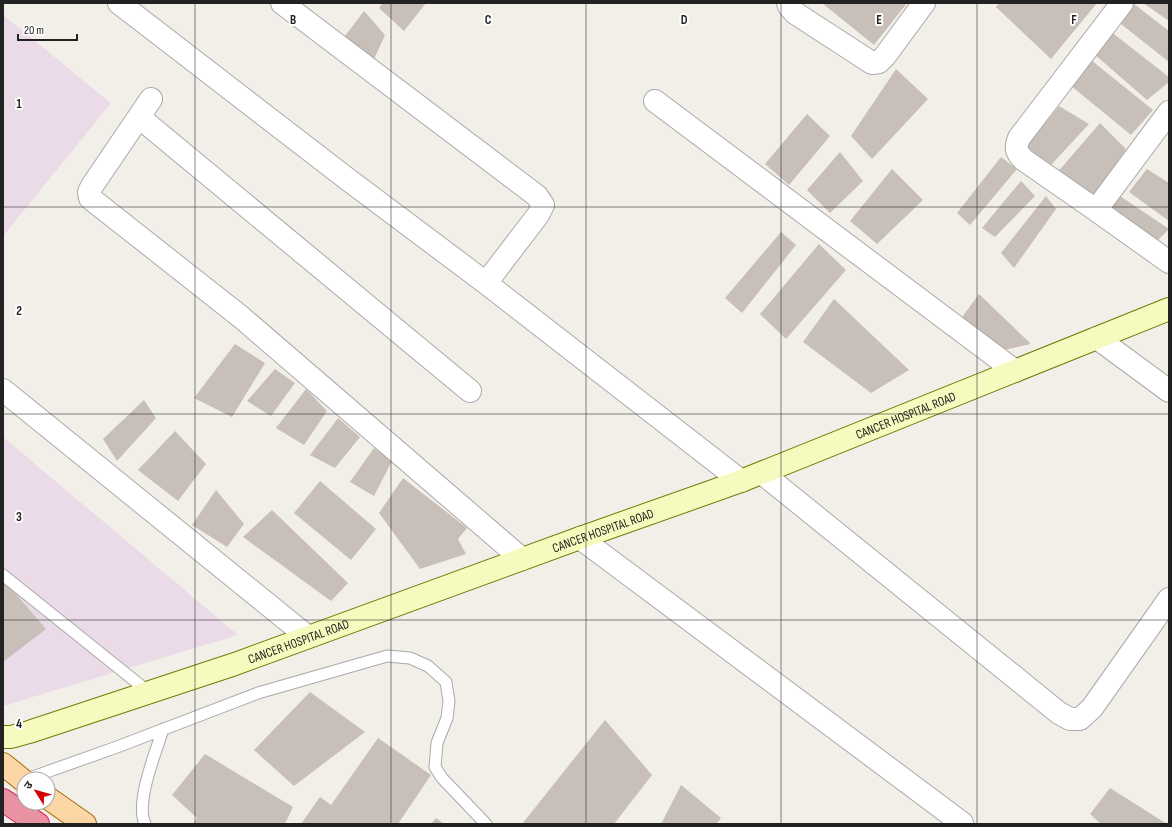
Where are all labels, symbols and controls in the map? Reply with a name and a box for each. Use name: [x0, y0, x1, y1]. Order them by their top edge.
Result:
text: B: [290, 12, 296, 28]
text: C: [485, 12, 492, 28]
text: D: [681, 12, 688, 28]
text: E: [876, 12, 882, 28]
text: F: [1071, 12, 1077, 28]
scale bar: [18, 16, 77, 42]
text: 20 m: [24, 23, 44, 38]
text: 1: [16, 96, 22, 112]
text: 2: [16, 303, 22, 319]
street label: CANCER HOSPITAL ROAD: [854, 389, 958, 443]
street label: CANCER HOSPITAL ROAD: [550, 506, 656, 556]
text: 3: [16, 509, 22, 525]
street label: CANCER HOSPITAL ROAD: [246, 616, 351, 668]
text: 4: [16, 716, 22, 732]
north arrow: [16, 771, 56, 811]
text: उ: [21, 778, 36, 792]

